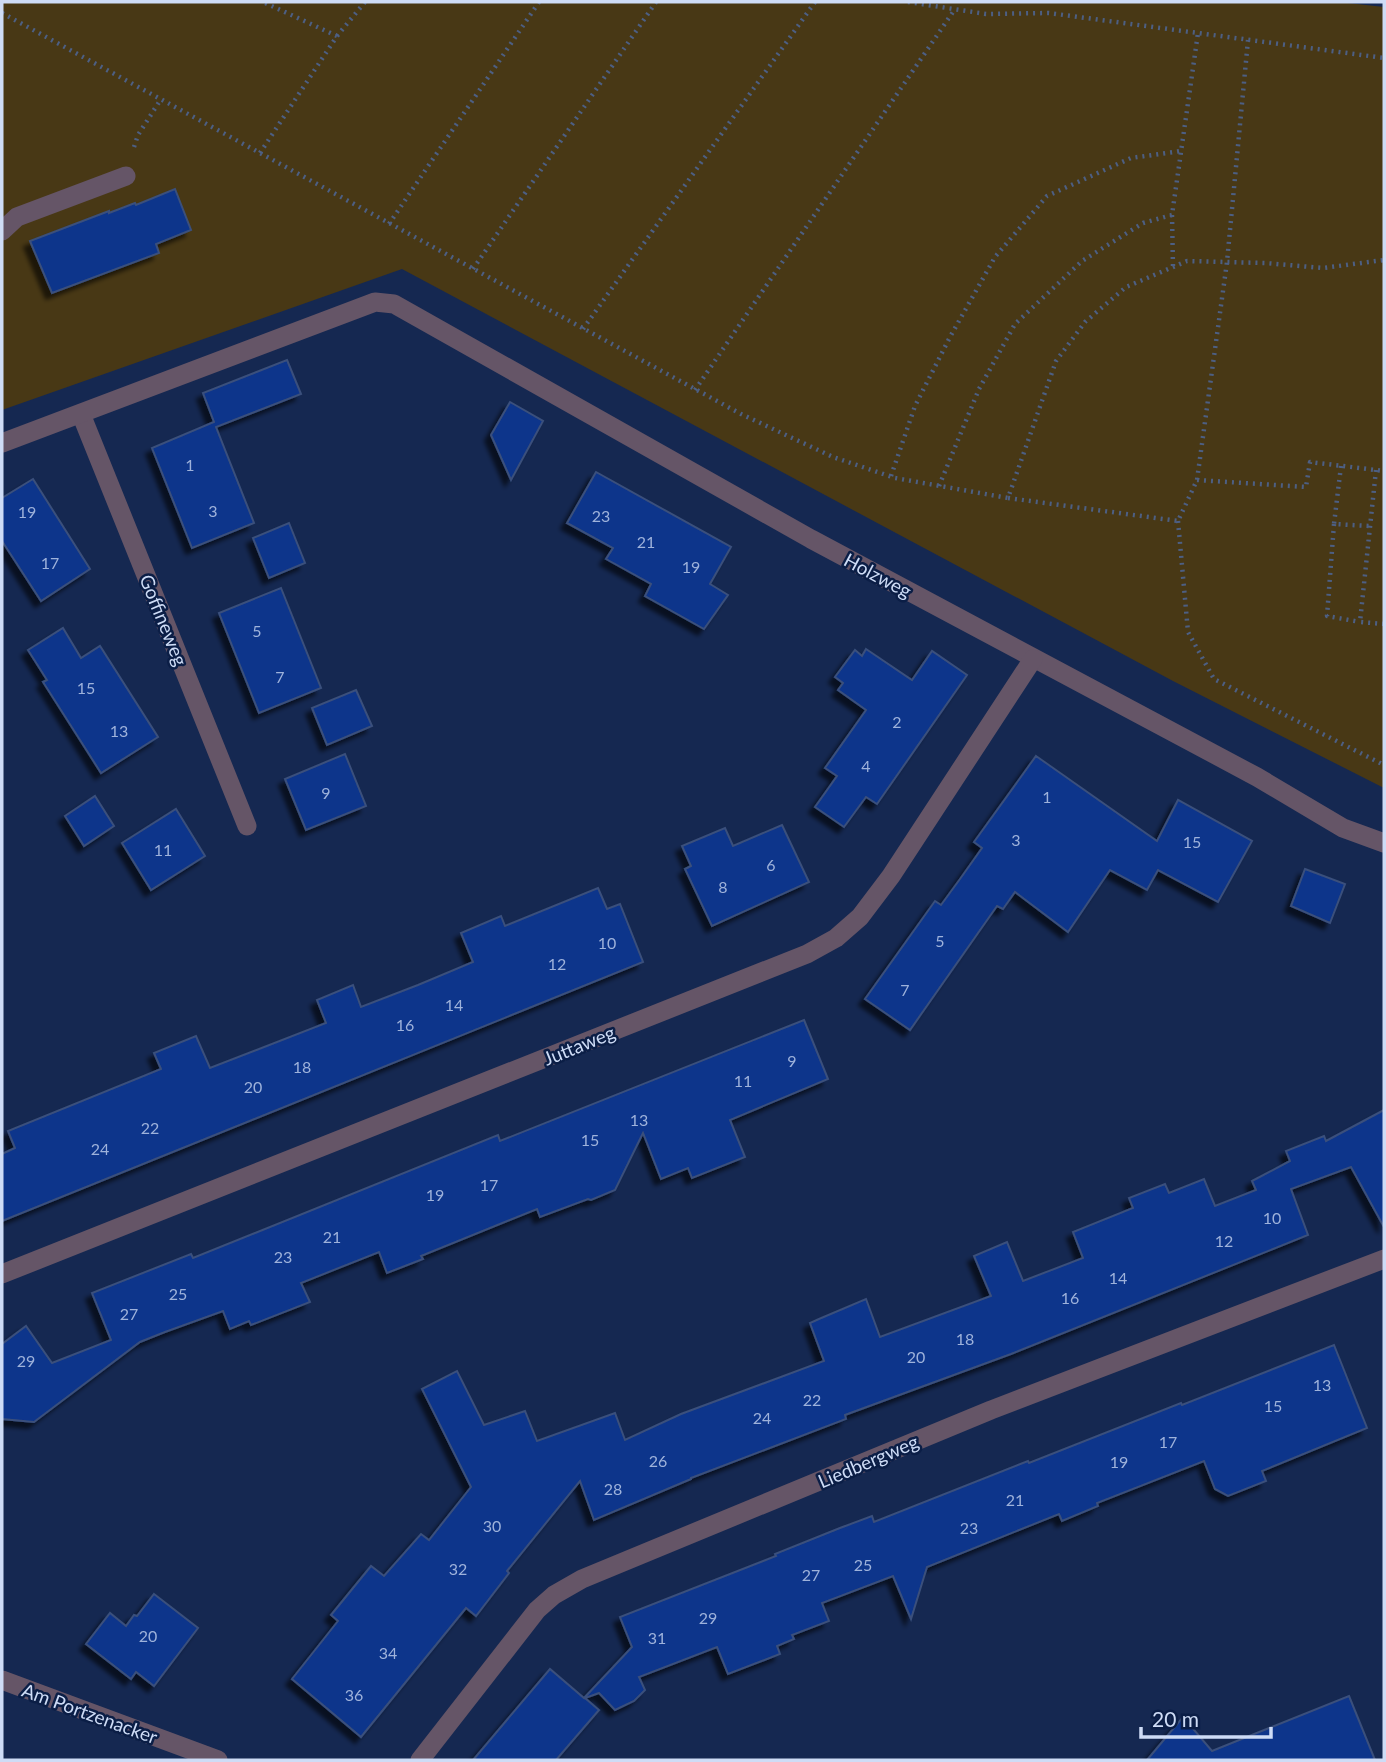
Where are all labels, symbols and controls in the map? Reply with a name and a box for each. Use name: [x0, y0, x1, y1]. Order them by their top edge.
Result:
house number: 1: [185, 455, 195, 474]
house number: 3: [208, 501, 218, 520]
house number: 19: [18, 502, 36, 521]
house number: 23: [592, 506, 610, 525]
house number: 21: [637, 532, 655, 551]
street label: Holzweg: [840, 548, 916, 602]
house number: 17: [41, 553, 59, 572]
house number: 19: [682, 557, 700, 576]
street label: Goffineweg: [135, 571, 193, 669]
house number: 5: [252, 621, 262, 640]
house number: 7: [275, 667, 285, 686]
house number: 15: [77, 678, 95, 697]
house number: 2: [892, 712, 902, 731]
house number: 13: [110, 721, 128, 740]
house number: 4: [861, 756, 871, 775]
house number: 9: [321, 783, 331, 802]
house number: 1: [1042, 787, 1052, 806]
house number: 3: [1011, 830, 1021, 849]
house number: 15: [1183, 832, 1201, 851]
house number: 11: [154, 840, 172, 859]
house number: 6: [766, 855, 776, 874]
house number: 8: [718, 877, 728, 896]
house number: 5: [935, 931, 945, 950]
house number: 10: [598, 933, 616, 952]
house number: 12: [548, 954, 566, 973]
house number: 7: [900, 980, 910, 999]
house number: 14: [445, 995, 463, 1014]
house number: 16: [396, 1015, 414, 1034]
street label: Juttaweg: [540, 1020, 618, 1070]
house number: 9: [787, 1051, 797, 1070]
house number: 18: [293, 1057, 311, 1076]
house number: 11: [734, 1071, 752, 1090]
house number: 20: [244, 1077, 262, 1096]
house number: 13: [630, 1110, 648, 1129]
house number: 22: [141, 1118, 159, 1137]
house number: 15: [581, 1130, 599, 1149]
house number: 24: [91, 1139, 109, 1158]
house number: 17: [480, 1175, 498, 1194]
house number: 19: [426, 1185, 444, 1204]
house number: 10: [1263, 1208, 1281, 1227]
house number: 21: [323, 1227, 341, 1246]
house number: 12: [1215, 1231, 1233, 1250]
house number: 23: [274, 1247, 292, 1266]
house number: 14: [1109, 1268, 1127, 1287]
house number: 25: [169, 1284, 187, 1303]
house number: 16: [1061, 1288, 1079, 1307]
house number: 27: [120, 1304, 138, 1323]
house number: 18: [956, 1329, 974, 1348]
house number: 20: [907, 1347, 925, 1366]
house number: 29: [17, 1351, 35, 1370]
house number: 13: [1313, 1375, 1331, 1394]
house number: 22: [803, 1390, 821, 1409]
house number: 15: [1264, 1396, 1282, 1415]
house number: 24: [753, 1408, 771, 1427]
street label: Liedbergweg: [814, 1429, 922, 1492]
house number: 17: [1159, 1432, 1177, 1451]
house number: 26: [649, 1451, 667, 1470]
house number: 19: [1110, 1452, 1128, 1471]
house number: 28: [604, 1479, 622, 1498]
house number: 21: [1006, 1490, 1024, 1509]
house number: 30: [483, 1516, 501, 1535]
house number: 23: [960, 1518, 978, 1537]
house number: 25: [854, 1555, 872, 1574]
house number: 32: [449, 1559, 467, 1578]
house number: 27: [802, 1565, 820, 1584]
house number: 29: [699, 1608, 717, 1627]
house number: 20: [139, 1626, 157, 1645]
house number: 31: [648, 1628, 666, 1647]
house number: 34: [379, 1643, 397, 1662]
street label: Am Portzenacker: [19, 1678, 161, 1748]
house number: 36: [345, 1685, 363, 1704]
scale bar: [1141, 1696, 1270, 1740]
text: 20 m: [1152, 1706, 1199, 1731]

